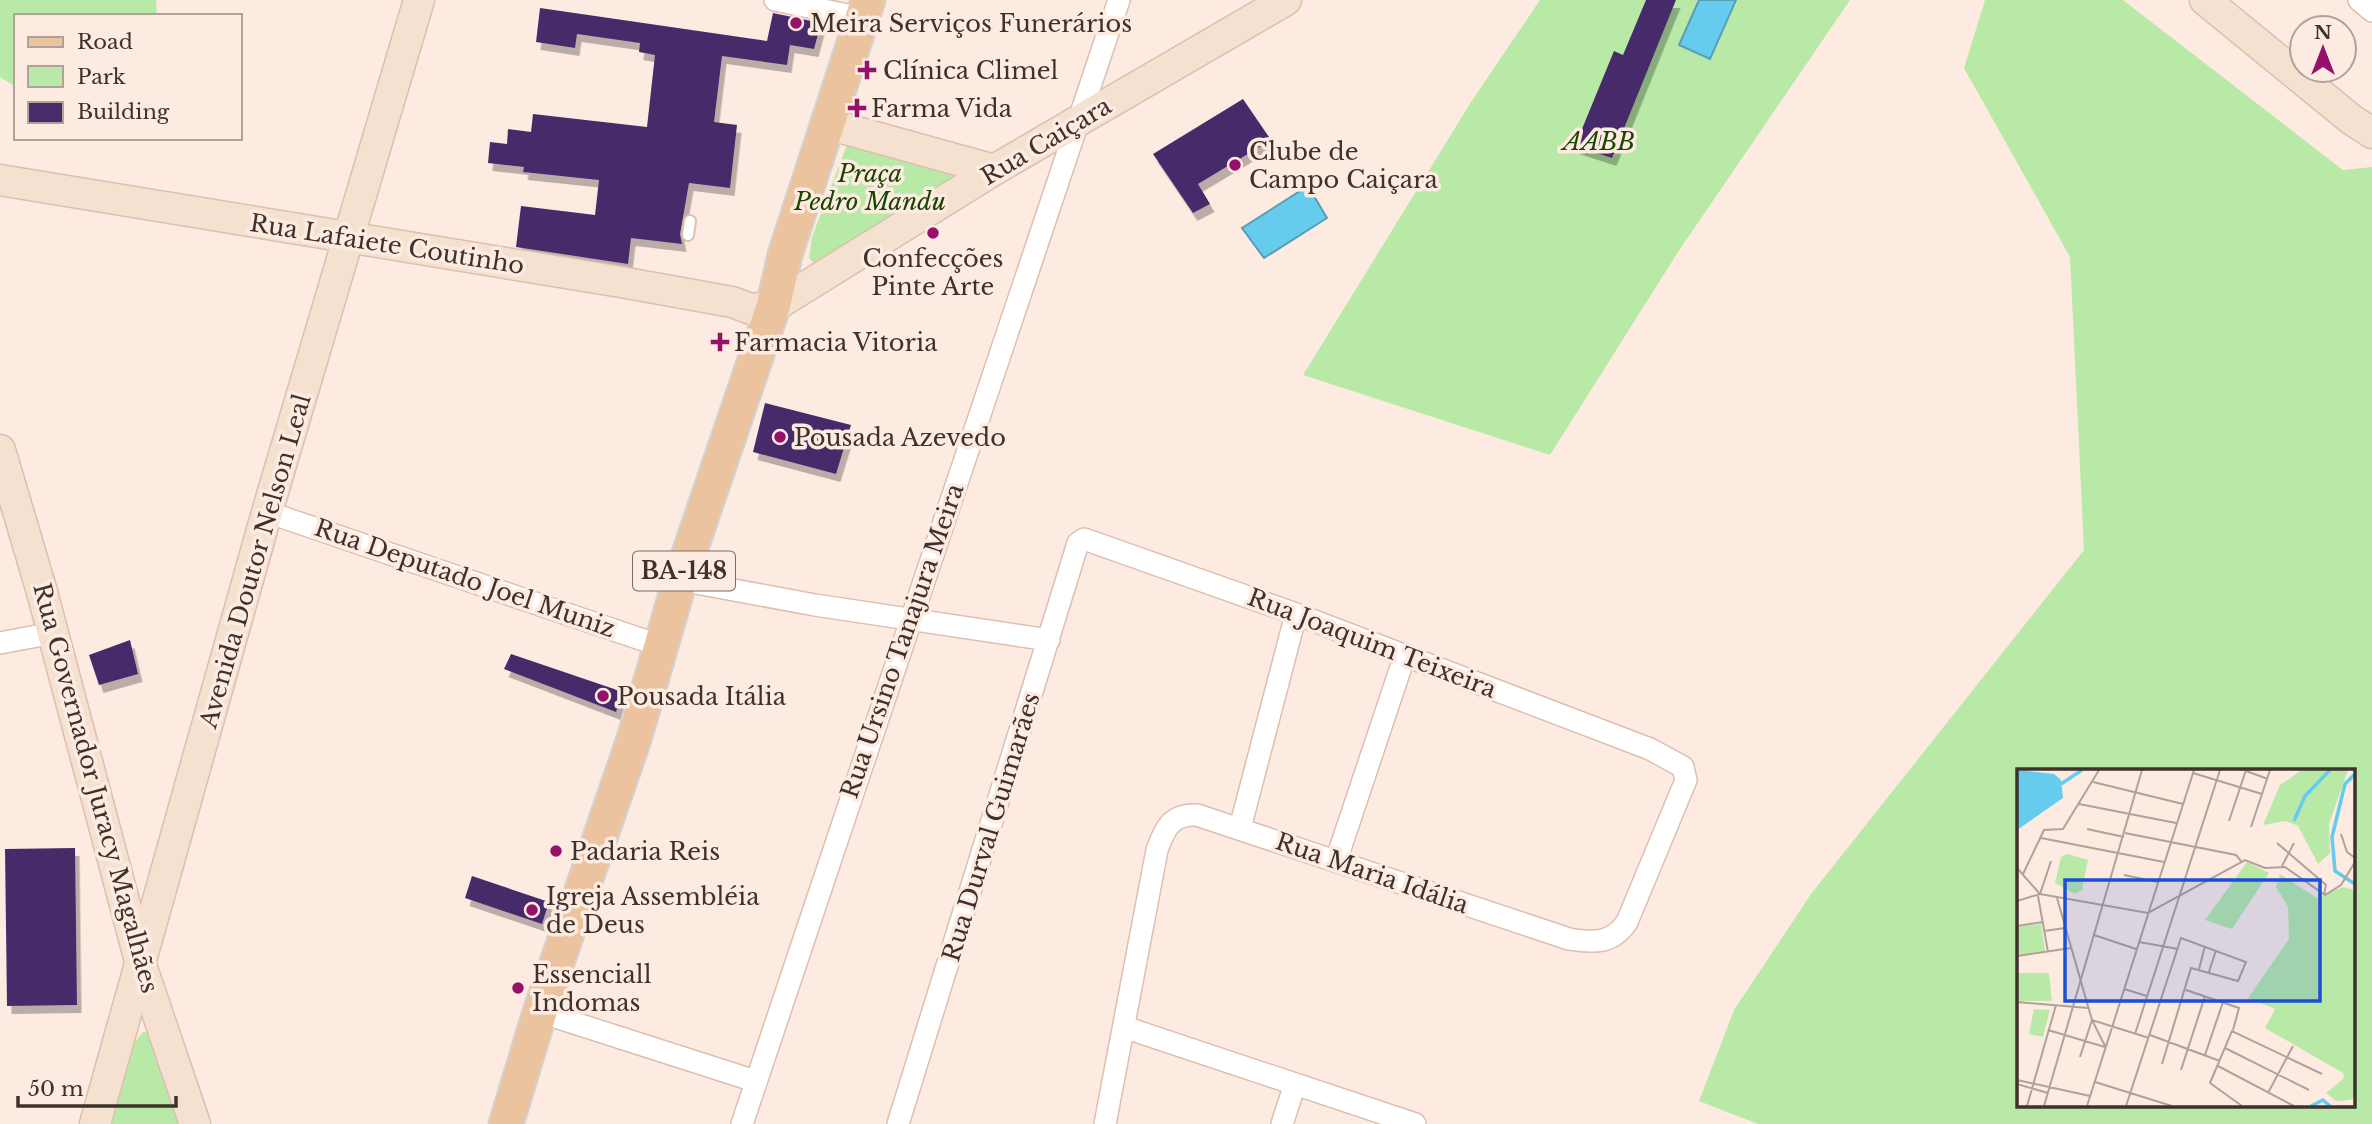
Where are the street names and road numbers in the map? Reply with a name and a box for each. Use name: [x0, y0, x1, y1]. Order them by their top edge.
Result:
street label: Rua Caiçara: [976, 90, 1117, 191]
street label: Rua Lafaiete Coutinho: [248, 208, 526, 280]
street label: Avenida Doutor Nelson Leal: [193, 390, 317, 732]
street label: Rua Ursino Tanajura Meira: [834, 479, 970, 802]
street label: Rua Deputado Joel Muniz: [311, 513, 619, 643]
road number: BA-148: [633, 552, 735, 590]
street label: Rua Governador Juracy Magalhães: [27, 580, 165, 996]
street label: Rua Joaquim Teixeira: [1244, 582, 1501, 704]
street label: Rua Durval Guimarães: [936, 689, 1046, 965]
street label: Rua Maria Idália: [1272, 826, 1473, 920]

